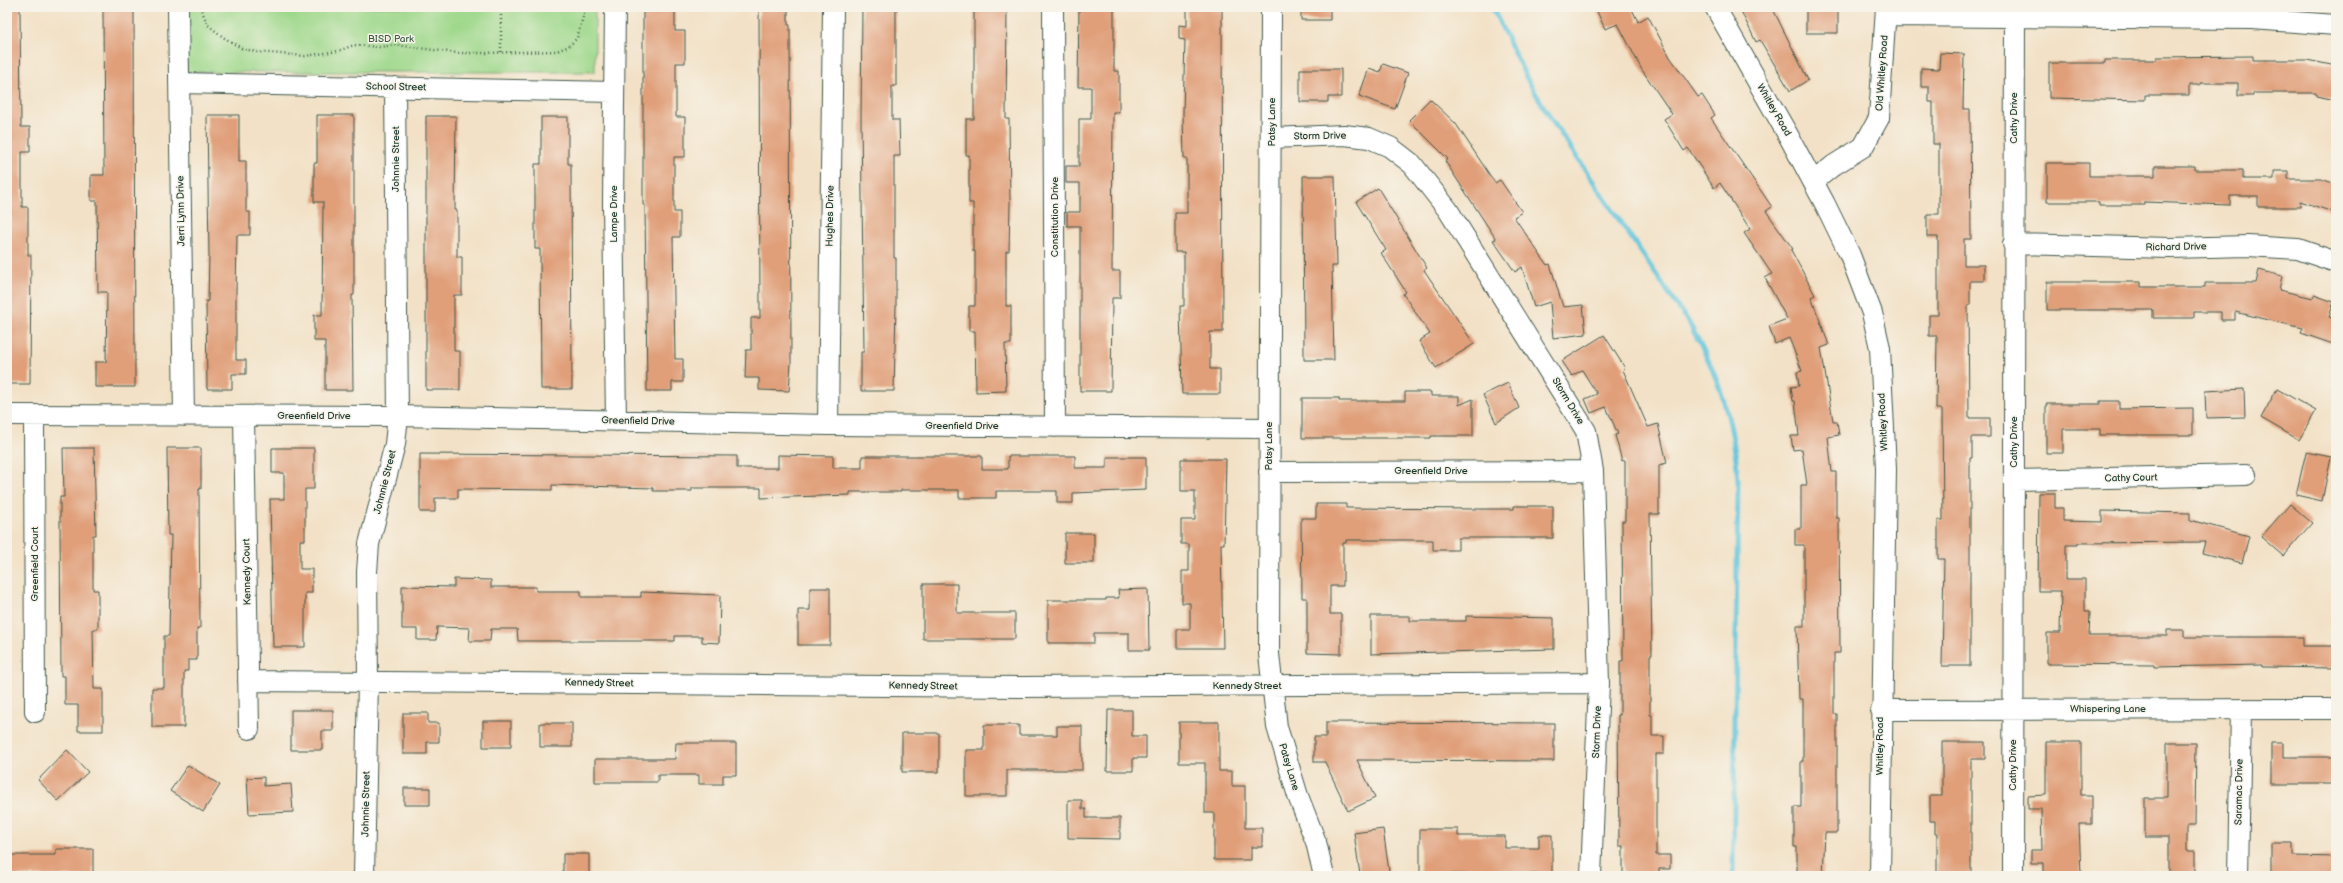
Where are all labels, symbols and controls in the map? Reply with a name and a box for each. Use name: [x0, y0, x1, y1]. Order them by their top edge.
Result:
park label: BISD Park: [368, 33, 414, 45]
street label: Old Whitley Road: [1873, 34, 1891, 111]
street label: School Street: [366, 80, 426, 94]
street label: Whitley Road: [1754, 82, 1794, 139]
street label: Cathy Drive: [2008, 92, 2020, 144]
street label: Patsy Lane: [1266, 98, 1278, 146]
street label: Johnnie Street: [390, 126, 402, 192]
street label: Storm Drive: [1294, 130, 1346, 142]
street label: Jerri Lynn Drive: [174, 176, 188, 246]
street label: Constitution Drive: [1049, 177, 1061, 257]
street label: Lampe Drive: [608, 185, 620, 243]
street label: Hughes Drive: [823, 185, 837, 247]
street label: Richard Drive: [2145, 240, 2207, 254]
street label: Storm Drive: [1549, 375, 1587, 427]
street label: Whitley Road: [1875, 392, 1891, 451]
street label: Greenfield Drive: [277, 410, 351, 422]
street label: Greenfield Drive: [601, 414, 675, 428]
street label: Cathy Drive: [2008, 416, 2020, 468]
street label: Greenfield Drive: [925, 420, 999, 432]
street label: Patsy Lane: [1263, 422, 1275, 470]
street label: Johnnie Street: [371, 449, 399, 515]
street label: Greenfield Drive: [1394, 465, 1468, 477]
street label: Cathy Court: [2104, 472, 2158, 484]
street label: Greenfield Court: [29, 527, 41, 601]
street label: Kennedy Court: [240, 538, 254, 606]
street label: Kennedy Street: [564, 676, 634, 690]
street label: Kennedy Street: [888, 679, 958, 693]
street label: Kennedy Street: [1212, 680, 1282, 692]
street label: Whispering Lane: [2070, 703, 2146, 715]
street label: Storm Drive: [1590, 705, 1604, 758]
street label: Whitley Road: [1874, 717, 1886, 775]
street label: Cathy Drive: [2007, 739, 2019, 791]
street label: Patsy Lane: [1276, 742, 1302, 792]
street label: Saramac Drive: [2232, 759, 2246, 825]
street label: Johnnie Street: [359, 771, 373, 837]

